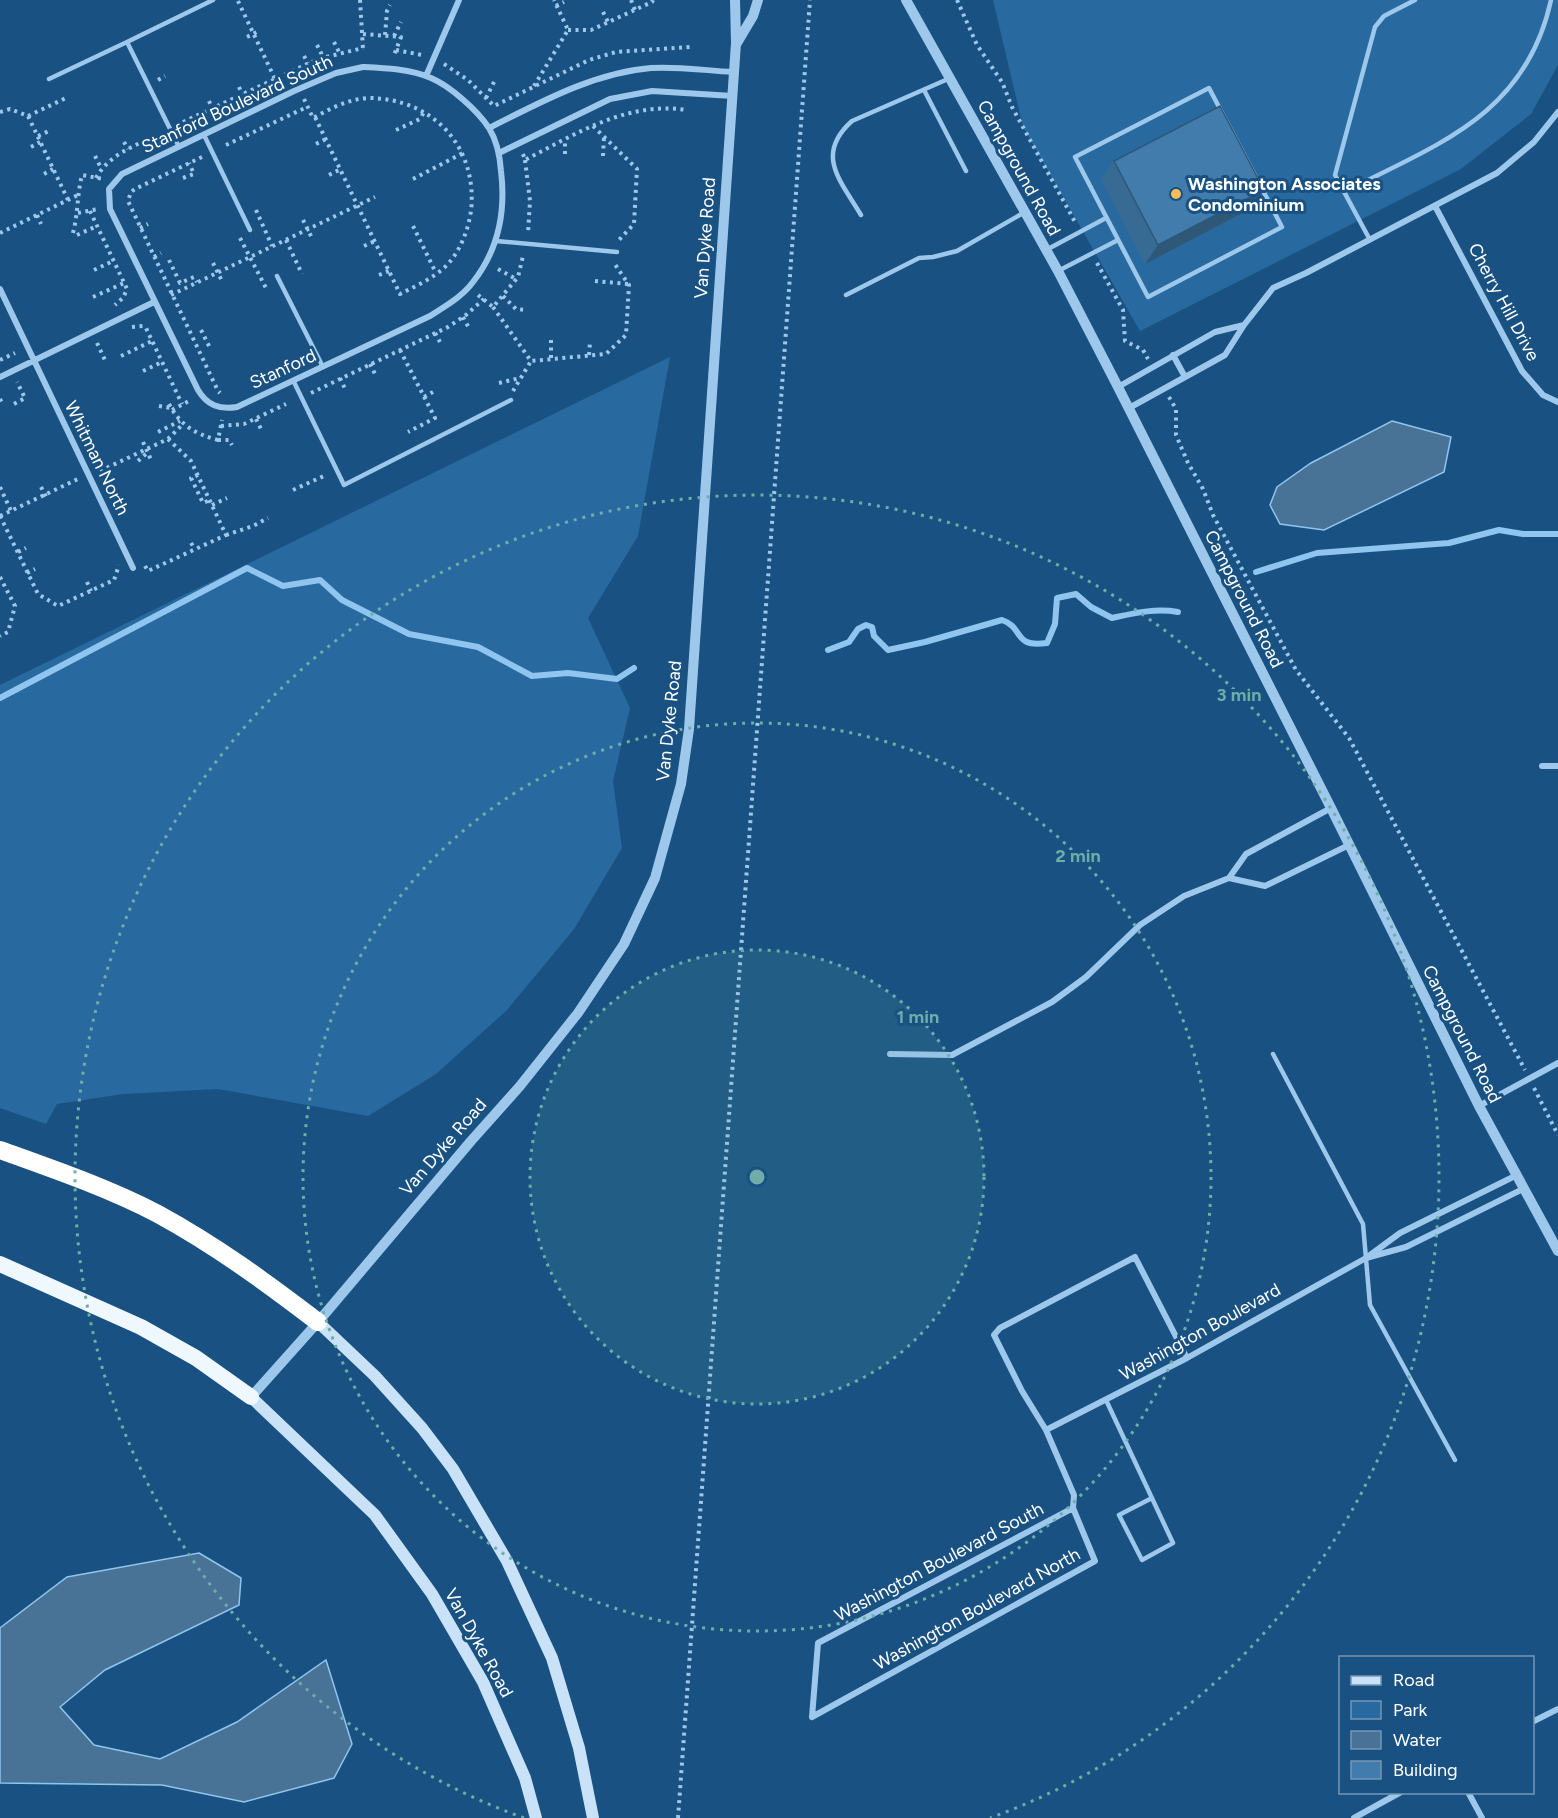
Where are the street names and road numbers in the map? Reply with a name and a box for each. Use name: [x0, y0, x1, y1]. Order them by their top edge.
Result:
street label: Stanford Boulevard South: [138, 50, 336, 158]
street label: Campground Road: [973, 96, 1065, 240]
street label: Van Dyke Road: [690, 177, 720, 299]
street label: Cherry Hill Drive: [1464, 239, 1544, 365]
street label: Stanford: [246, 344, 320, 394]
street label: Whitman North: [60, 397, 134, 519]
street label: Campground Road: [1200, 526, 1288, 672]
street label: Van Dyke Road: [652, 659, 686, 783]
street label: Campground Road: [1418, 961, 1506, 1107]
street label: Van Dyke Road: [395, 1094, 491, 1200]
street label: Washington Boulevard: [1116, 1279, 1284, 1385]
street label: Washington Boulevard South: [831, 1497, 1047, 1627]
street label: Washington Boulevard North: [870, 1543, 1084, 1675]
street label: Van Dyke Road: [440, 1585, 518, 1701]

